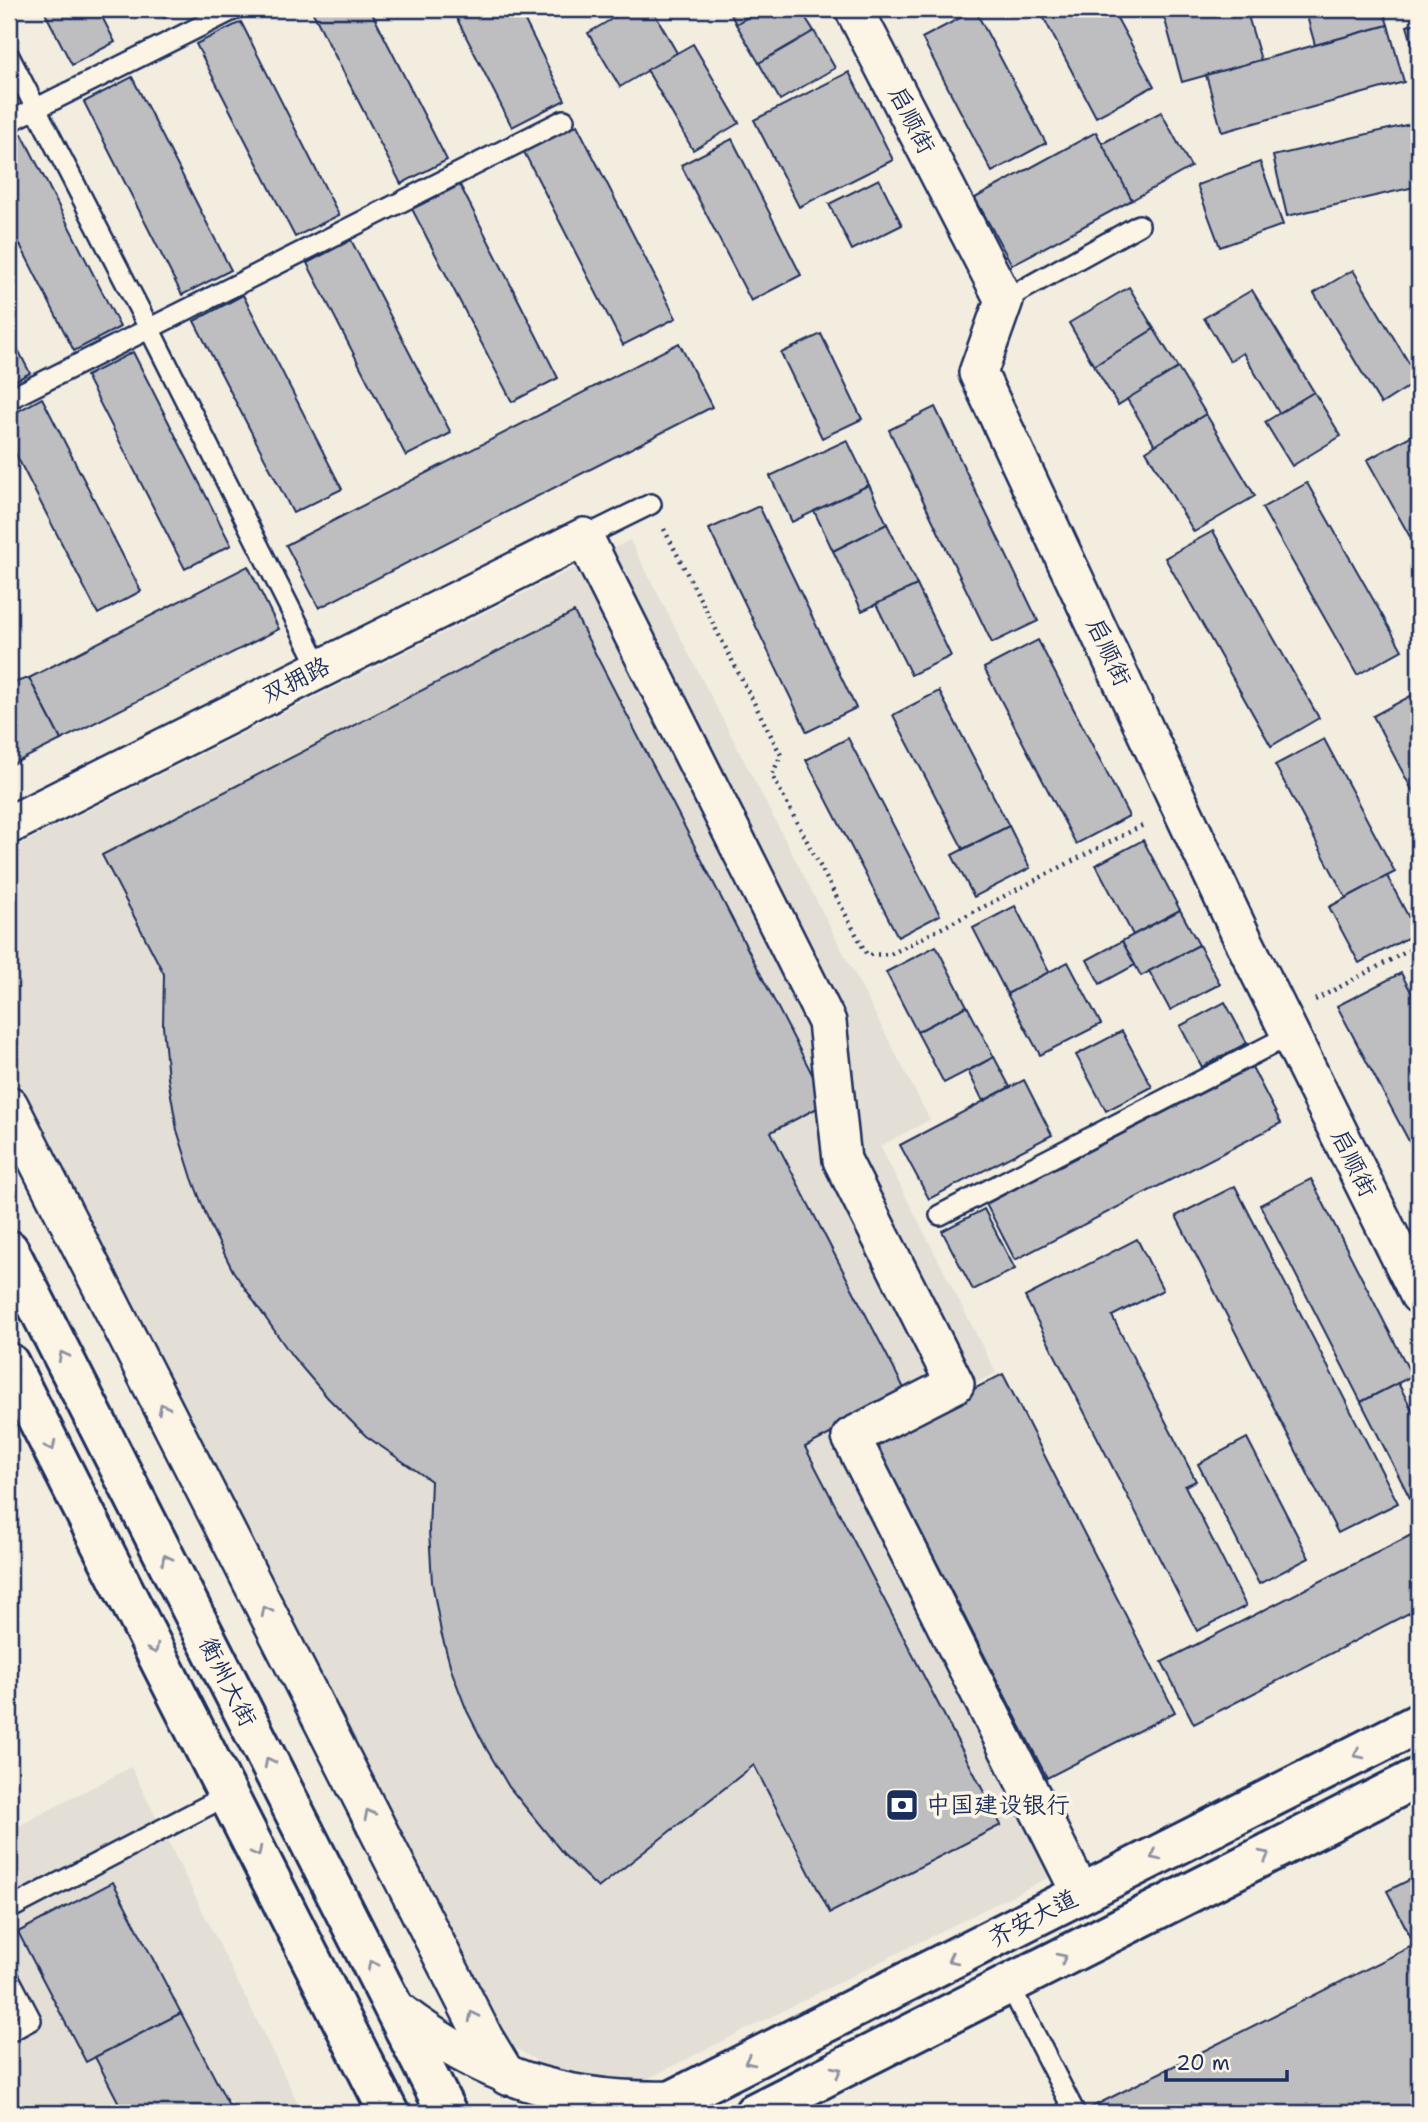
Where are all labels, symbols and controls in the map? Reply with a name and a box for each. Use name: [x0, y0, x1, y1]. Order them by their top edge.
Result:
street label: 启顺街: [881, 81, 943, 159]
street label: 启顺街: [1079, 613, 1139, 691]
street label: 双拥路: [257, 649, 335, 711]
street label: 启顺街: [1324, 1124, 1384, 1202]
one-way arrow: [57, 1351, 71, 1363]
one-way arrow: [158, 1403, 172, 1415]
one-way arrow: [42, 1439, 56, 1451]
one-way arrow: [160, 1554, 174, 1566]
one-way arrow: [261, 1606, 275, 1618]
street label: 衡州大街: [192, 1632, 264, 1732]
one-way arrow: [145, 1642, 159, 1654]
one-way arrow: [1353, 1745, 1365, 1759]
one-way arrow: [263, 1757, 277, 1769]
bank icon: 中国建设银行: [883, 1786, 921, 1824]
place label: 中国建设银行: [926, 1789, 1070, 1821]
one-way arrow: [364, 1809, 378, 1821]
one-way arrow: [248, 1845, 262, 1857]
one-way arrow: [1150, 1848, 1162, 1862]
one-way arrow: [1258, 1849, 1270, 1863]
street label: 齐安大道: [983, 1882, 1083, 1954]
one-way arrow: [947, 1950, 959, 1964]
one-way arrow: [1055, 1952, 1067, 1966]
one-way arrow: [366, 1960, 380, 1972]
one-way arrow: [467, 2011, 481, 2024]
scale bar: [1166, 2038, 1286, 2082]
text: 20 m: [1176, 2049, 1230, 2077]
one-way arrow: [744, 2053, 756, 2067]
one-way arrow: [830, 2066, 842, 2080]

